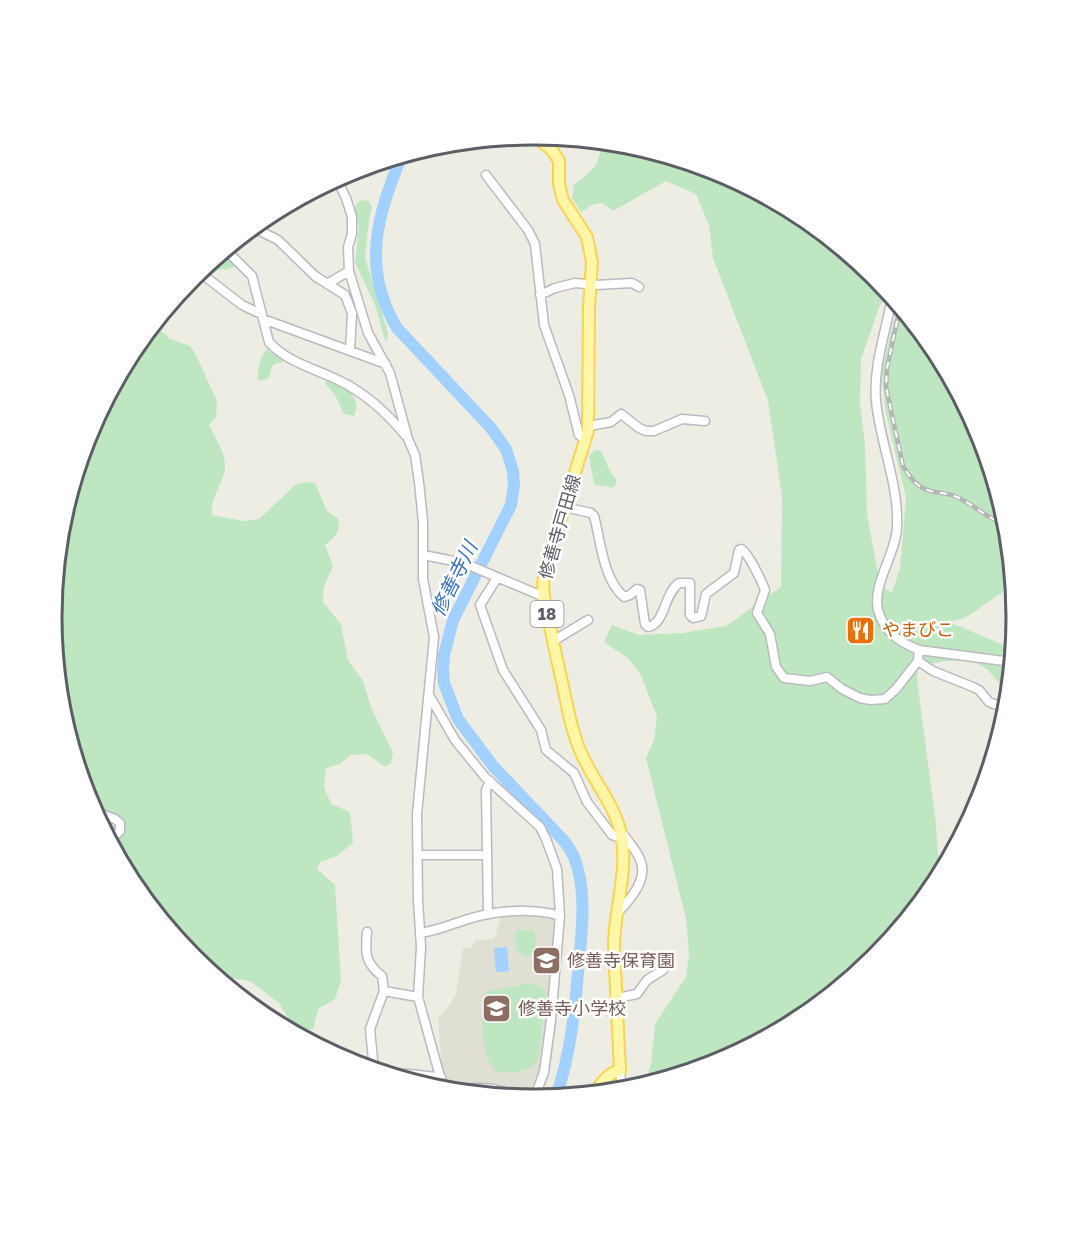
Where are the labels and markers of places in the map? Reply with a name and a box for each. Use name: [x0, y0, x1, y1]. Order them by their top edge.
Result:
restaurant icon: やまびこ: [845, 614, 877, 646]
place label: やまびこ: [882, 618, 954, 640]
school or university icon: 修善寺保育園: [530, 945, 562, 977]
place label: 修善寺保育園: [567, 949, 675, 971]
school or university icon: 修善寺小学校: [481, 993, 513, 1025]
place label: 修善寺小学校: [518, 997, 626, 1019]

